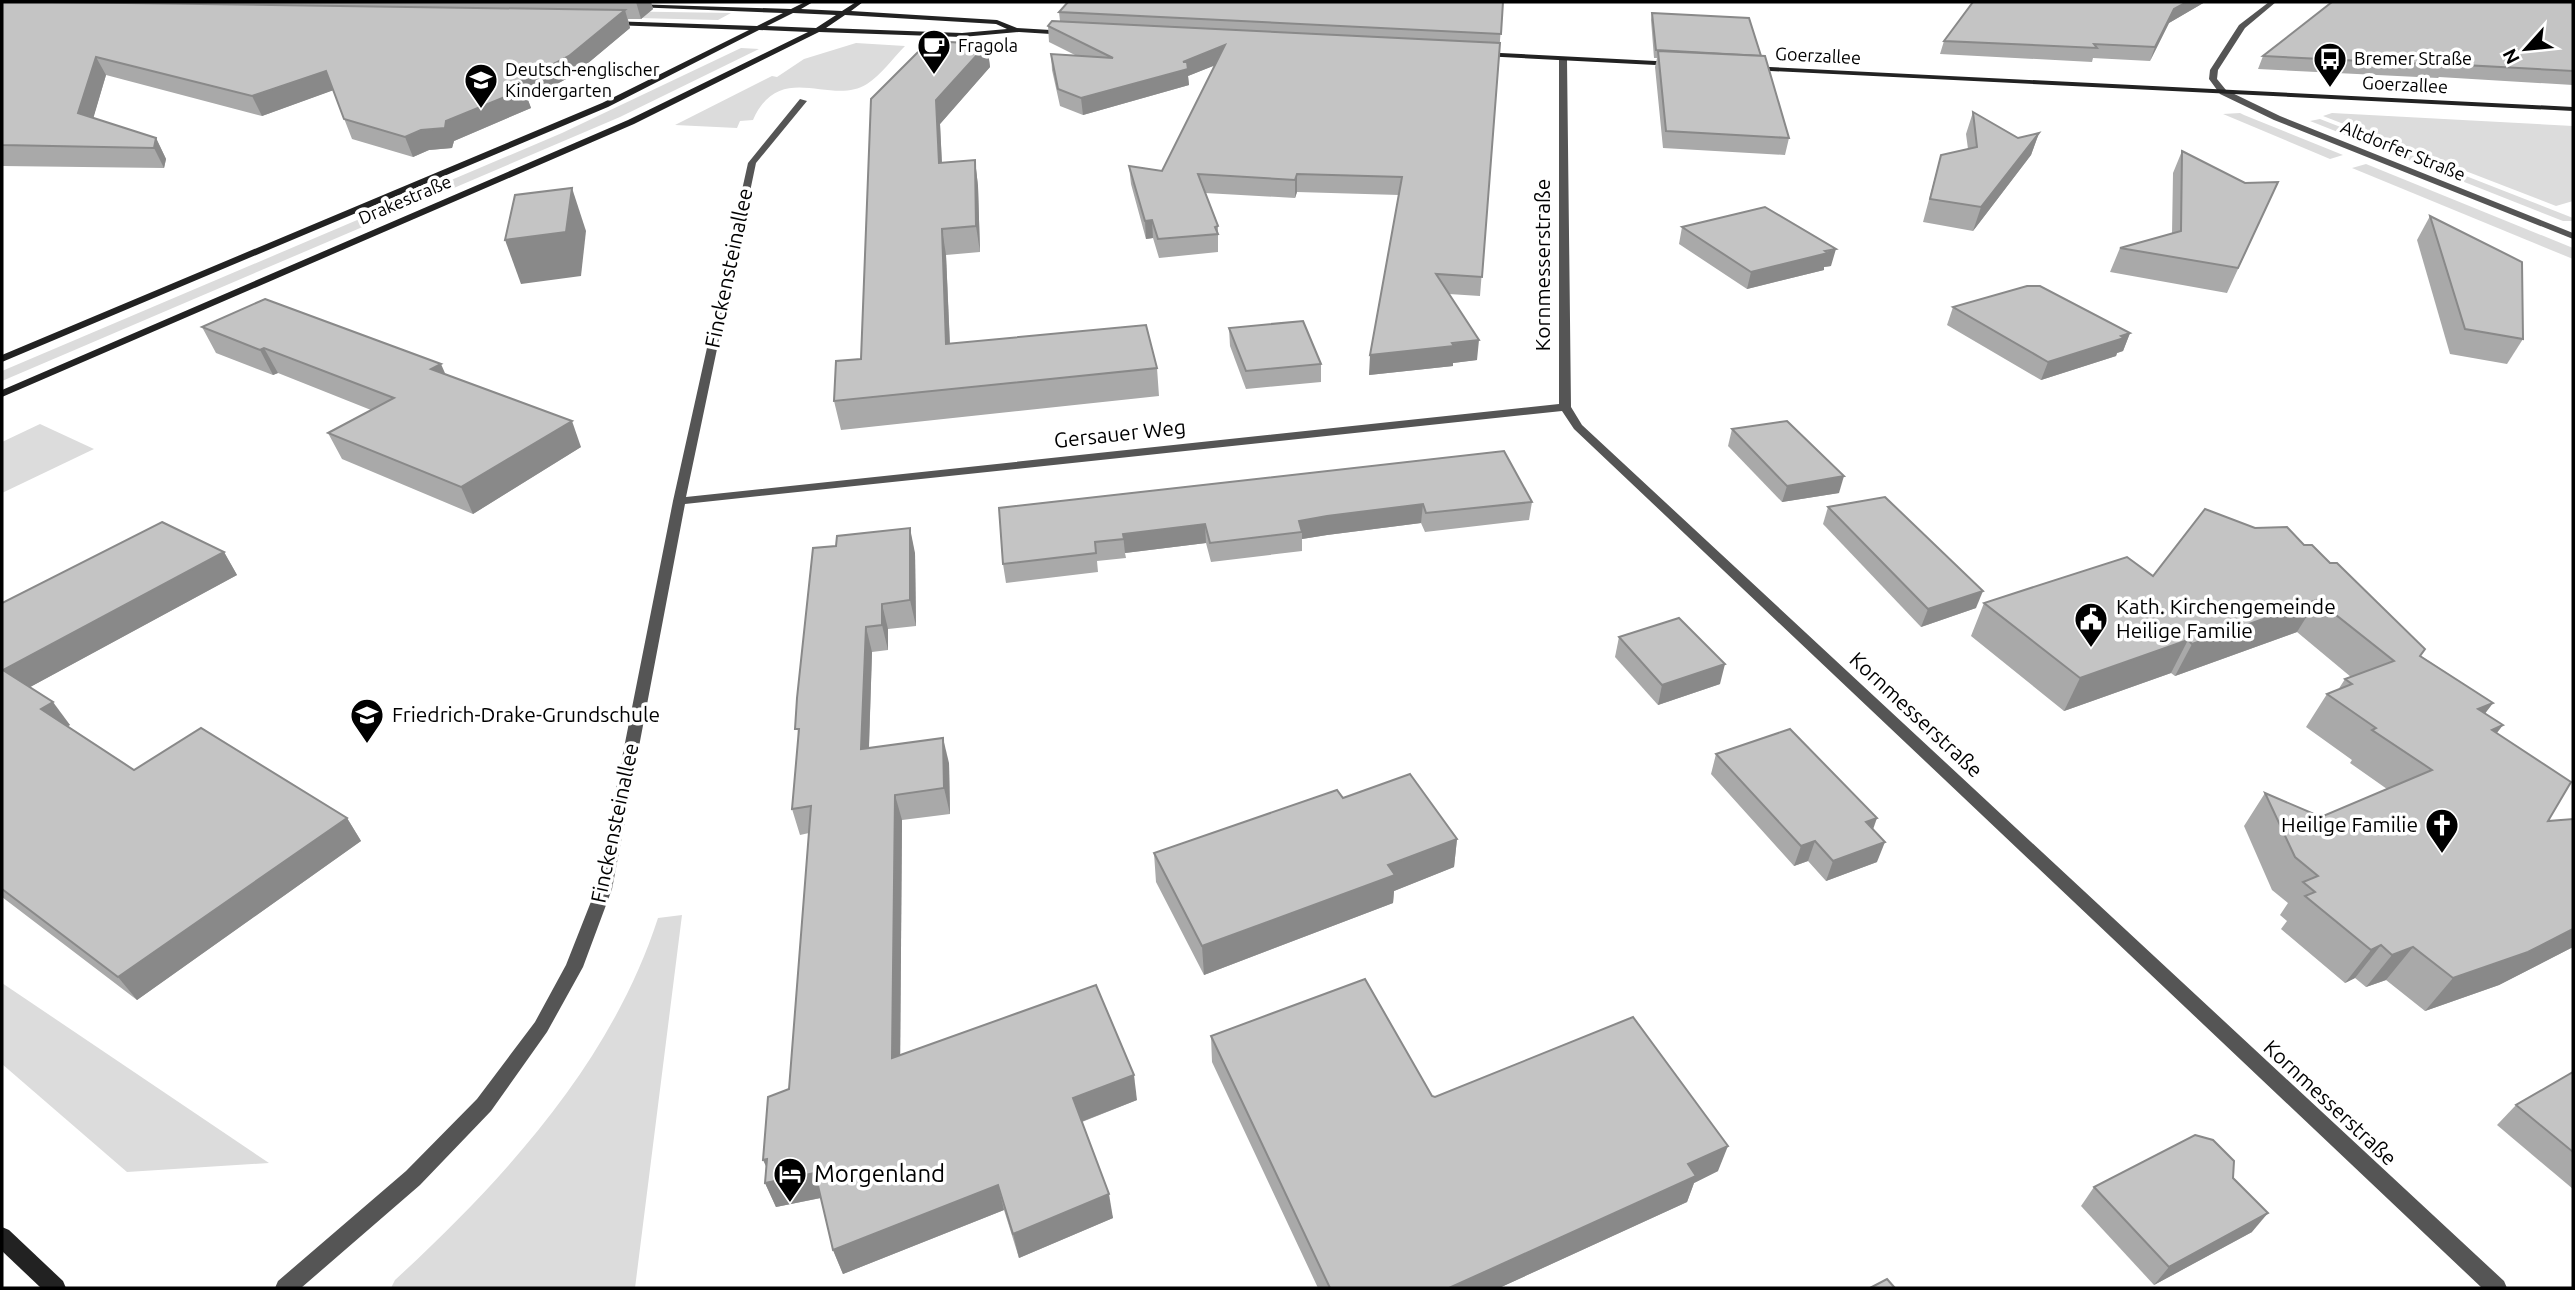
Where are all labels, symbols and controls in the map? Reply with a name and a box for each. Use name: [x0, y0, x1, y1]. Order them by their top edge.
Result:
north arrow: [2491, 14, 2561, 84]
cafe icon: Fragola: [915, 27, 953, 76]
place label: Fragola: [958, 35, 1018, 55]
bus stop icon: Bremer Straße: [2311, 40, 2349, 89]
street label: Goerzallee: [1775, 43, 1862, 67]
text: N: [2498, 45, 2524, 68]
place label: Bremer Straße: [2354, 48, 2472, 68]
place label: Deutsch-englischer Kindergarten: [505, 59, 660, 100]
school or university icon: Deutsch-englischer Kindergarten: [462, 61, 500, 110]
street label: Goerzallee: [2362, 72, 2449, 96]
street label: Altdorfer Straße: [2338, 116, 2469, 184]
street label: Drakestraße: [355, 170, 454, 228]
street label: Kornmesserstraße: [1530, 179, 1554, 351]
street label: Finckensteinallee: [699, 186, 757, 350]
street label: Gersauer Weg: [1053, 414, 1187, 452]
place label: Kath. Kirchengemeinde Heilige Familie: [2116, 594, 2336, 642]
public building icon: Kath. Kirchengemeinde Heilige Familie: [2072, 600, 2110, 649]
street label: Kornmesserstraße: [1845, 647, 1988, 782]
school or university icon: Friedrich-Drake-Grundschule: [348, 696, 386, 745]
place label: Friedrich-Drake-Grundschule: [392, 702, 660, 726]
street label: Finckensteinallee: [585, 741, 643, 905]
church icon: Heilige Familie: [2423, 806, 2461, 855]
place label: Heilige Familie: [2281, 812, 2418, 836]
street label: Kornmesserstraße: [2259, 1035, 2402, 1170]
hotel icon: Morgenland: [771, 1155, 809, 1204]
place label: Morgenland: [814, 1160, 945, 1187]

